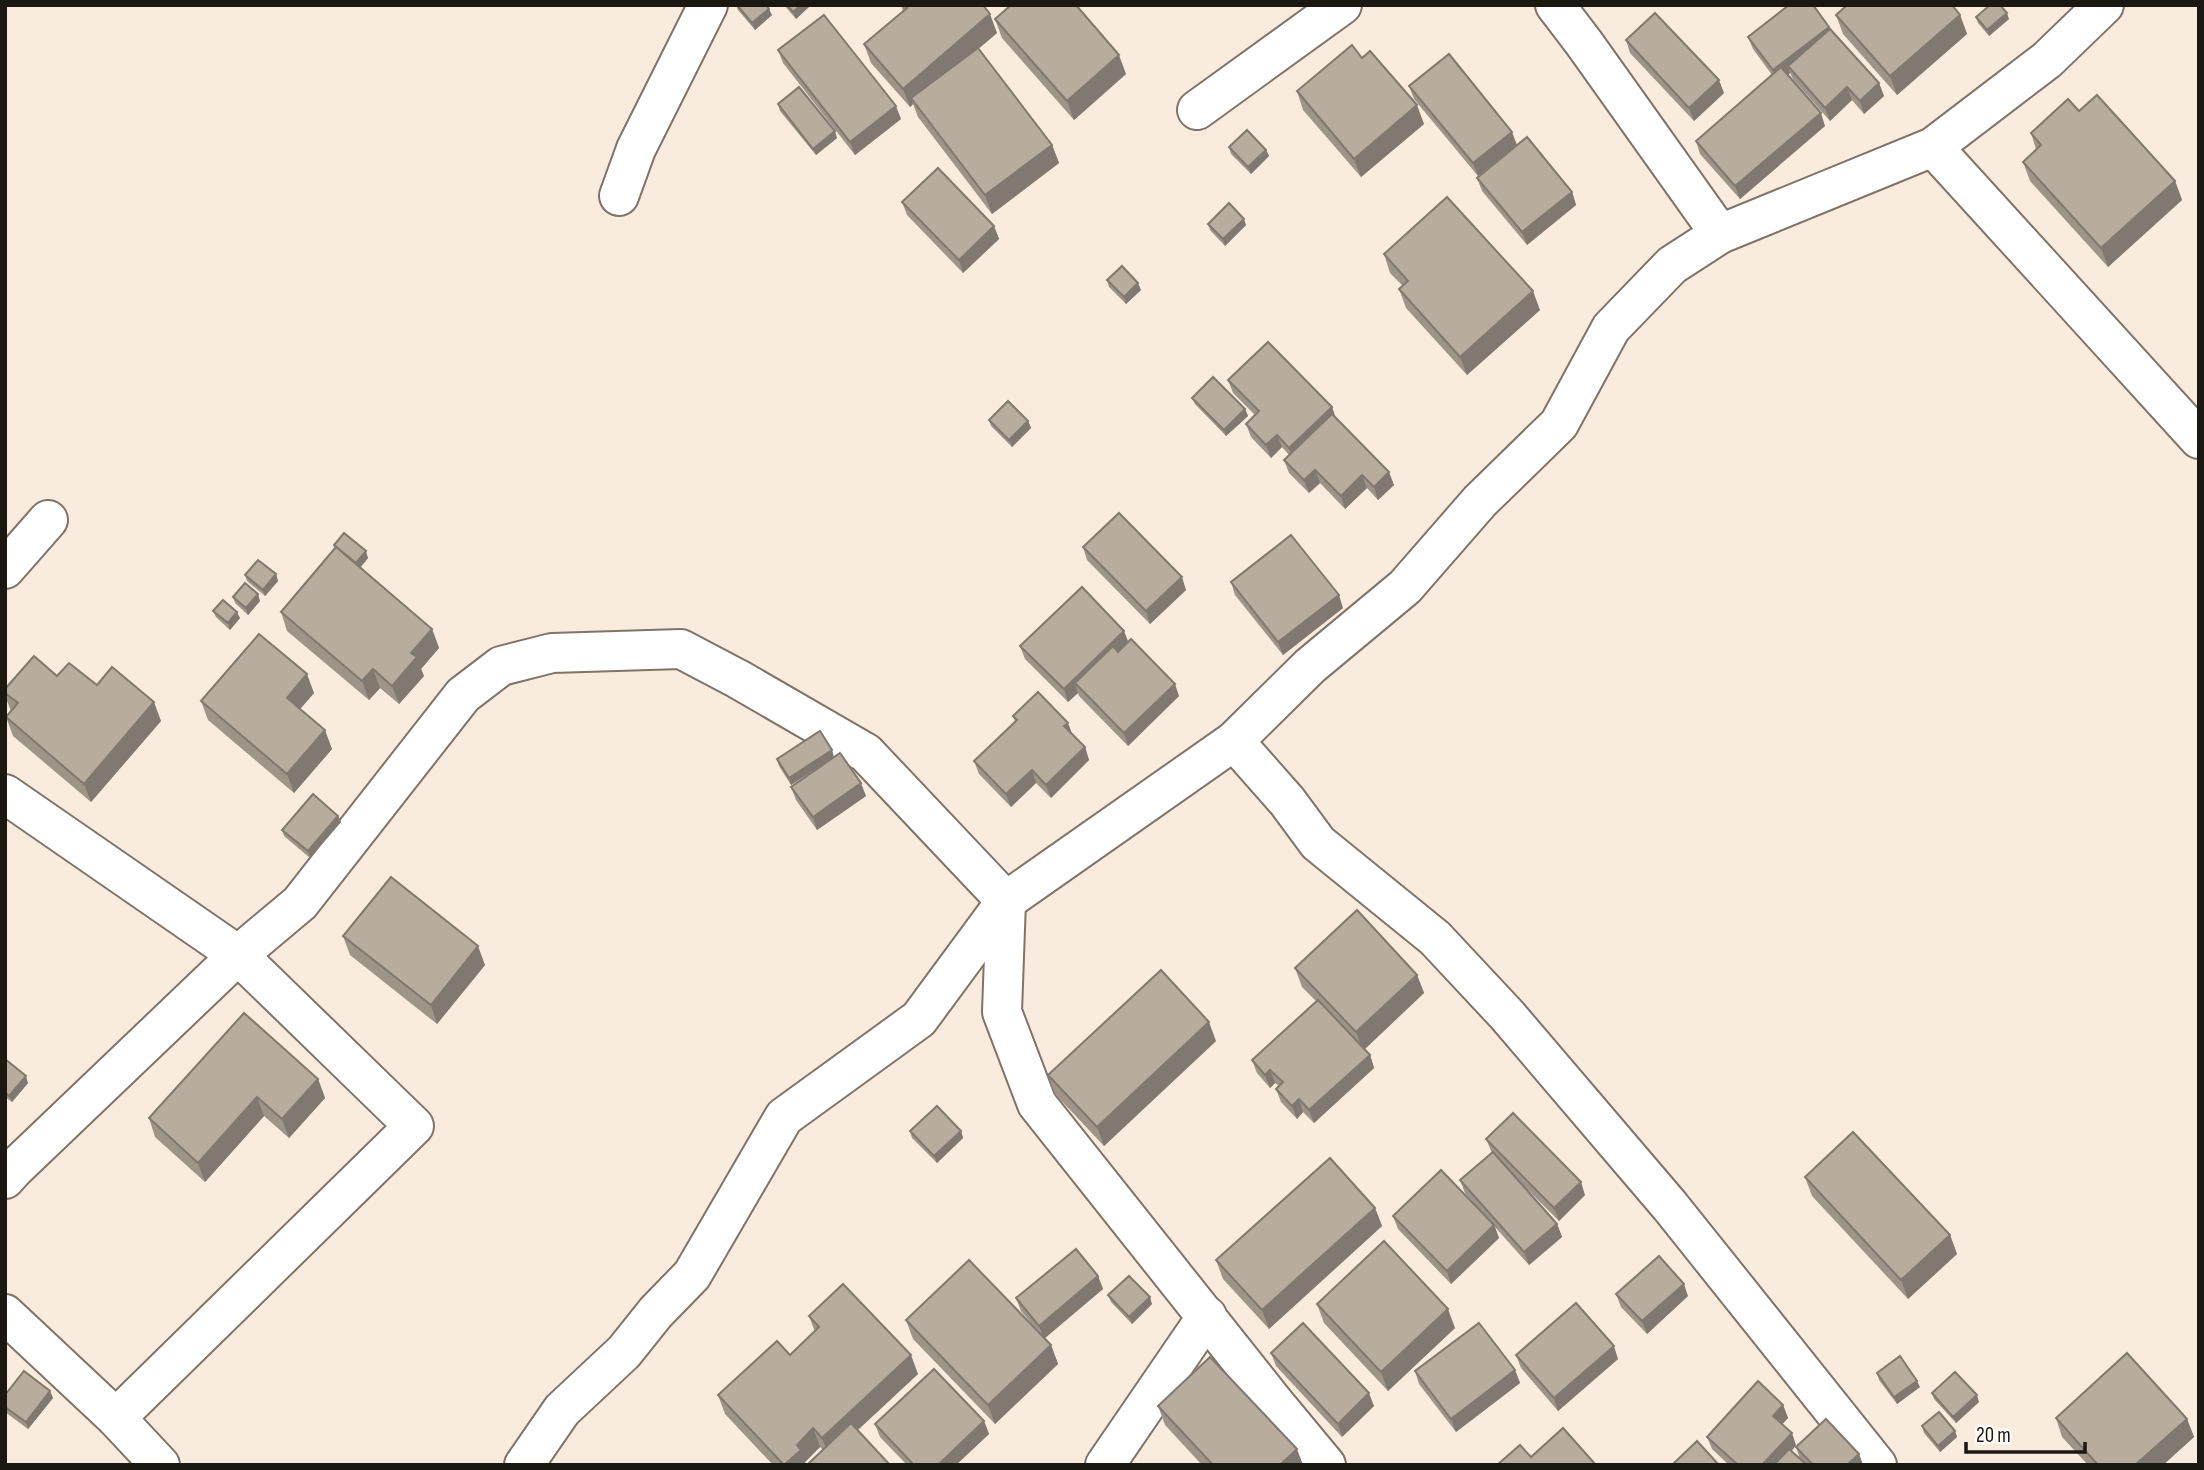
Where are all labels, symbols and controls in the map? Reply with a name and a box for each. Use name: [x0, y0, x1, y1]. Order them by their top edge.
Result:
scale bar: [1966, 1410, 2085, 1454]
text: 20 m: [1976, 1423, 2011, 1448]

